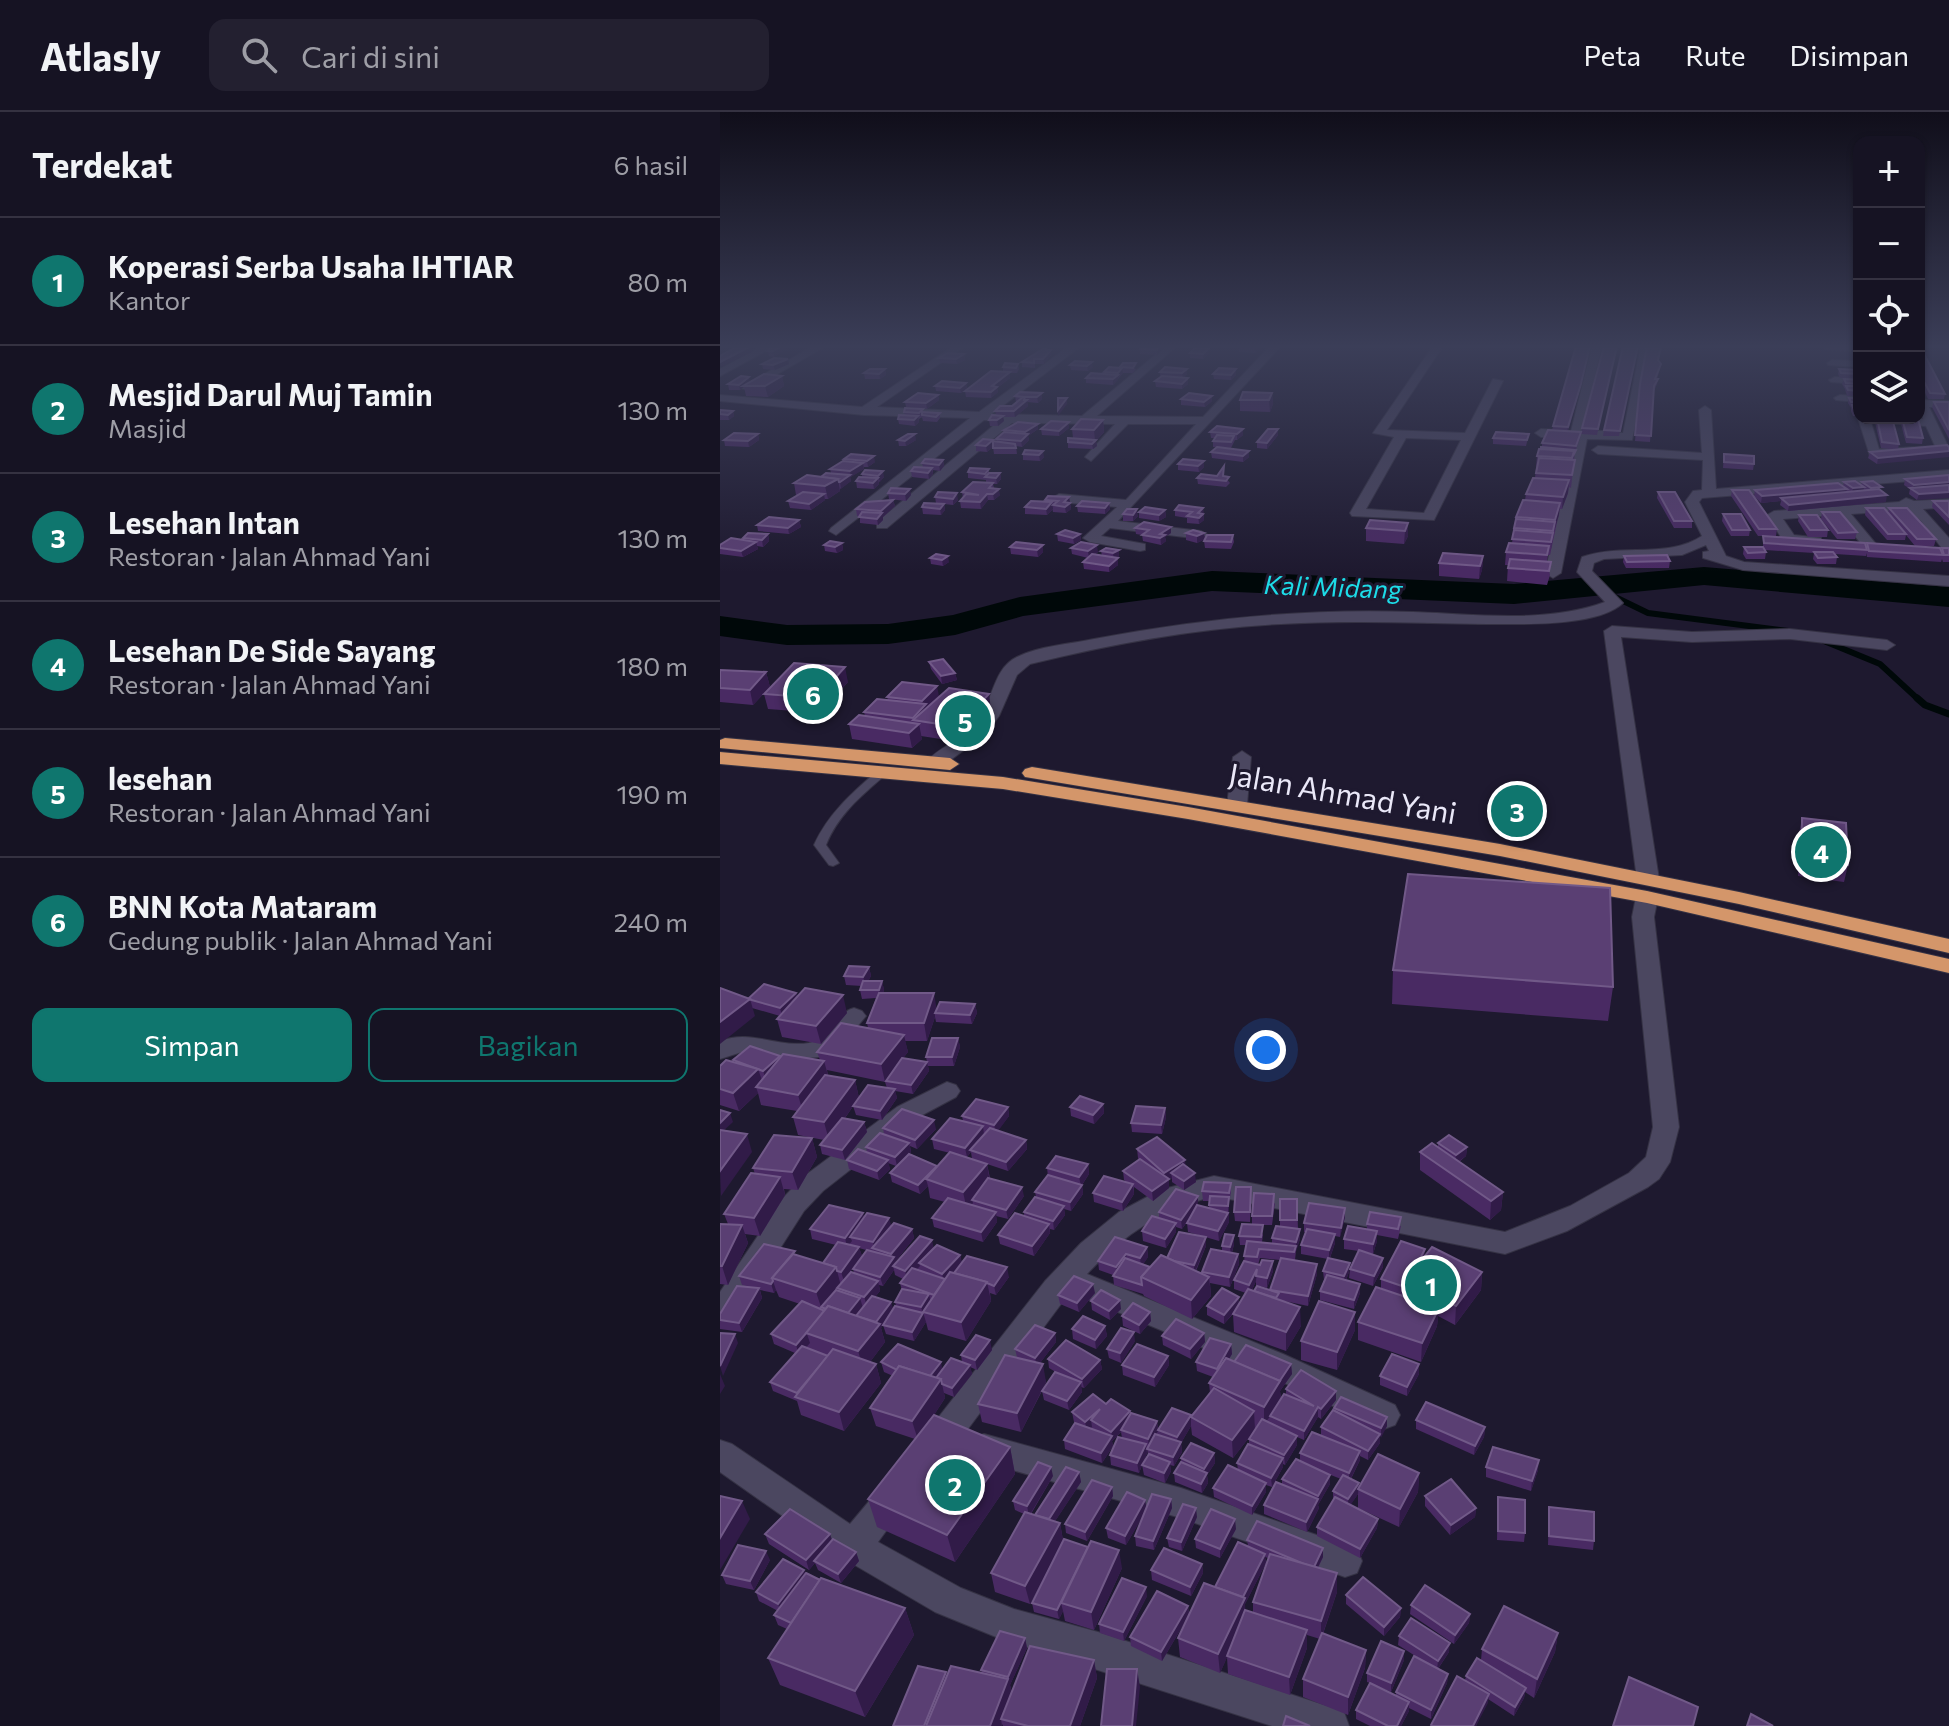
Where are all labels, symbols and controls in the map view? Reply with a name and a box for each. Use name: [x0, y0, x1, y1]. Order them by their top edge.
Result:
search box: [209, 19, 769, 91]
text: Atlasly: [40, 32, 161, 79]
icon: search: [237, 33, 281, 77]
text: Cari di sini: [301, 37, 440, 74]
text: Peta: [1583, 38, 1641, 72]
text: Rute: [1685, 38, 1746, 72]
text: Disimpan: [1790, 38, 1909, 72]
map controls: [1853, 136, 1925, 424]
button: +: [1853, 136, 1925, 208]
text: Terdekat: [32, 143, 173, 185]
text: 6 hasil: [614, 149, 688, 180]
button: −: [1853, 208, 1925, 280]
text: Koperasi Serba Usaha IHTIAR: [108, 247, 514, 284]
text: 1: [52, 266, 64, 297]
text: 80 m: [628, 266, 688, 297]
button: locate: [1853, 280, 1925, 352]
text: Kantor: [108, 284, 190, 315]
button: layers: [1853, 352, 1925, 424]
text: Mesjid Darul Muj Tamin: [108, 375, 433, 412]
text: 2: [51, 394, 65, 425]
text: 130 m: [617, 394, 688, 425]
text: Masjid: [108, 412, 186, 443]
text: Lesehan Intan: [108, 503, 300, 540]
text: 3: [50, 522, 66, 553]
text: 130 m: [617, 522, 688, 553]
text: Restoran · Jalan Ahmad Yani: [108, 540, 431, 571]
water label: Kali Midang: [1263, 568, 1404, 604]
text: Lesehan De Side Sayang: [108, 631, 435, 668]
text: 4: [50, 650, 66, 681]
text: 180 m: [616, 650, 688, 681]
pin: 6: [787, 664, 839, 724]
text: Restoran · Jalan Ahmad Yani: [108, 668, 431, 699]
pin: 5: [939, 691, 991, 751]
street label: Jalan Ahmad Yani: [1226, 754, 1460, 830]
text: lesehan: [108, 759, 212, 796]
text: 5: [50, 778, 66, 809]
text: 190 m: [616, 778, 688, 809]
pin: 3: [1491, 781, 1543, 841]
text: Restoran · Jalan Ahmad Yani: [108, 796, 431, 827]
pin: 4: [1795, 822, 1847, 882]
text: BNN Kota Mataram: [108, 887, 377, 924]
text: 6: [50, 906, 66, 937]
text: 240 m: [614, 906, 688, 937]
text: Gedung publik · Jalan Ahmad Yani: [108, 924, 493, 955]
button: Simpan: [32, 1008, 352, 1082]
button: Bagikan: [368, 1008, 688, 1082]
your location: [1246, 1030, 1286, 1070]
pin: 1: [1405, 1255, 1457, 1315]
pin: 2: [929, 1455, 981, 1515]

